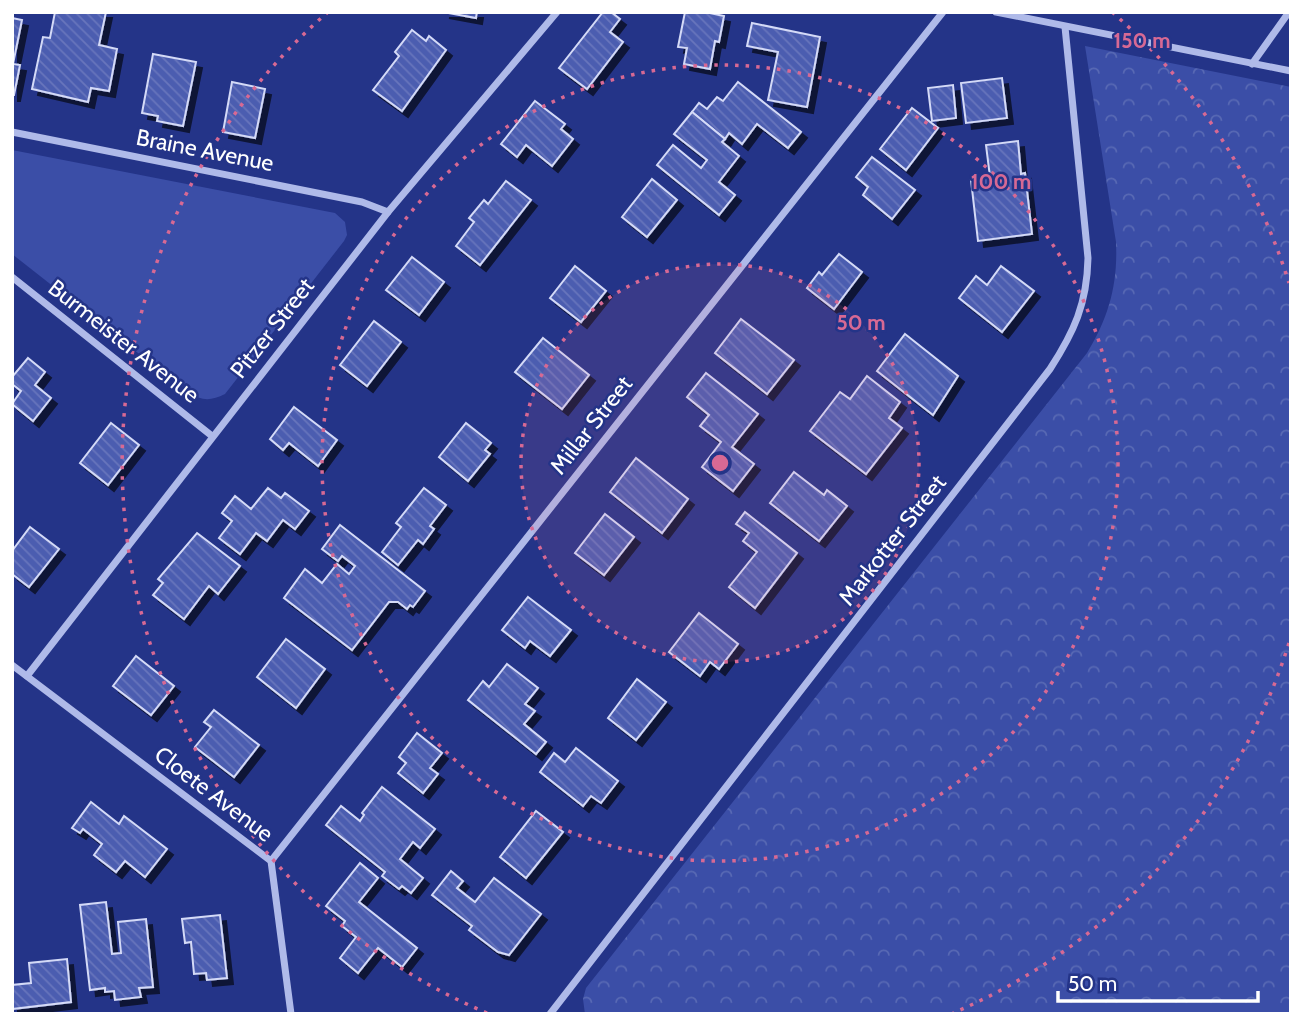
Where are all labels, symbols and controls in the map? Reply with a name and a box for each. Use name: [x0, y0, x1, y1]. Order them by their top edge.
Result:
text: 150 m: [1114, 28, 1170, 53]
street label: Braine Avenue: [134, 123, 276, 177]
text: 100 m: [971, 169, 1031, 194]
street label: Pitzer Street: [224, 272, 320, 384]
street label: Burmeister Avenue: [43, 273, 205, 409]
text: 50 m: [836, 310, 886, 335]
street label: Millar Street: [544, 370, 638, 480]
centre of rings: [708, 451, 732, 475]
street label: Markotter Street: [832, 469, 952, 611]
street label: Cloete Avenue: [149, 740, 279, 848]
scale bar: [1058, 960, 1258, 1004]
text: 50 m: [1068, 971, 1117, 996]

